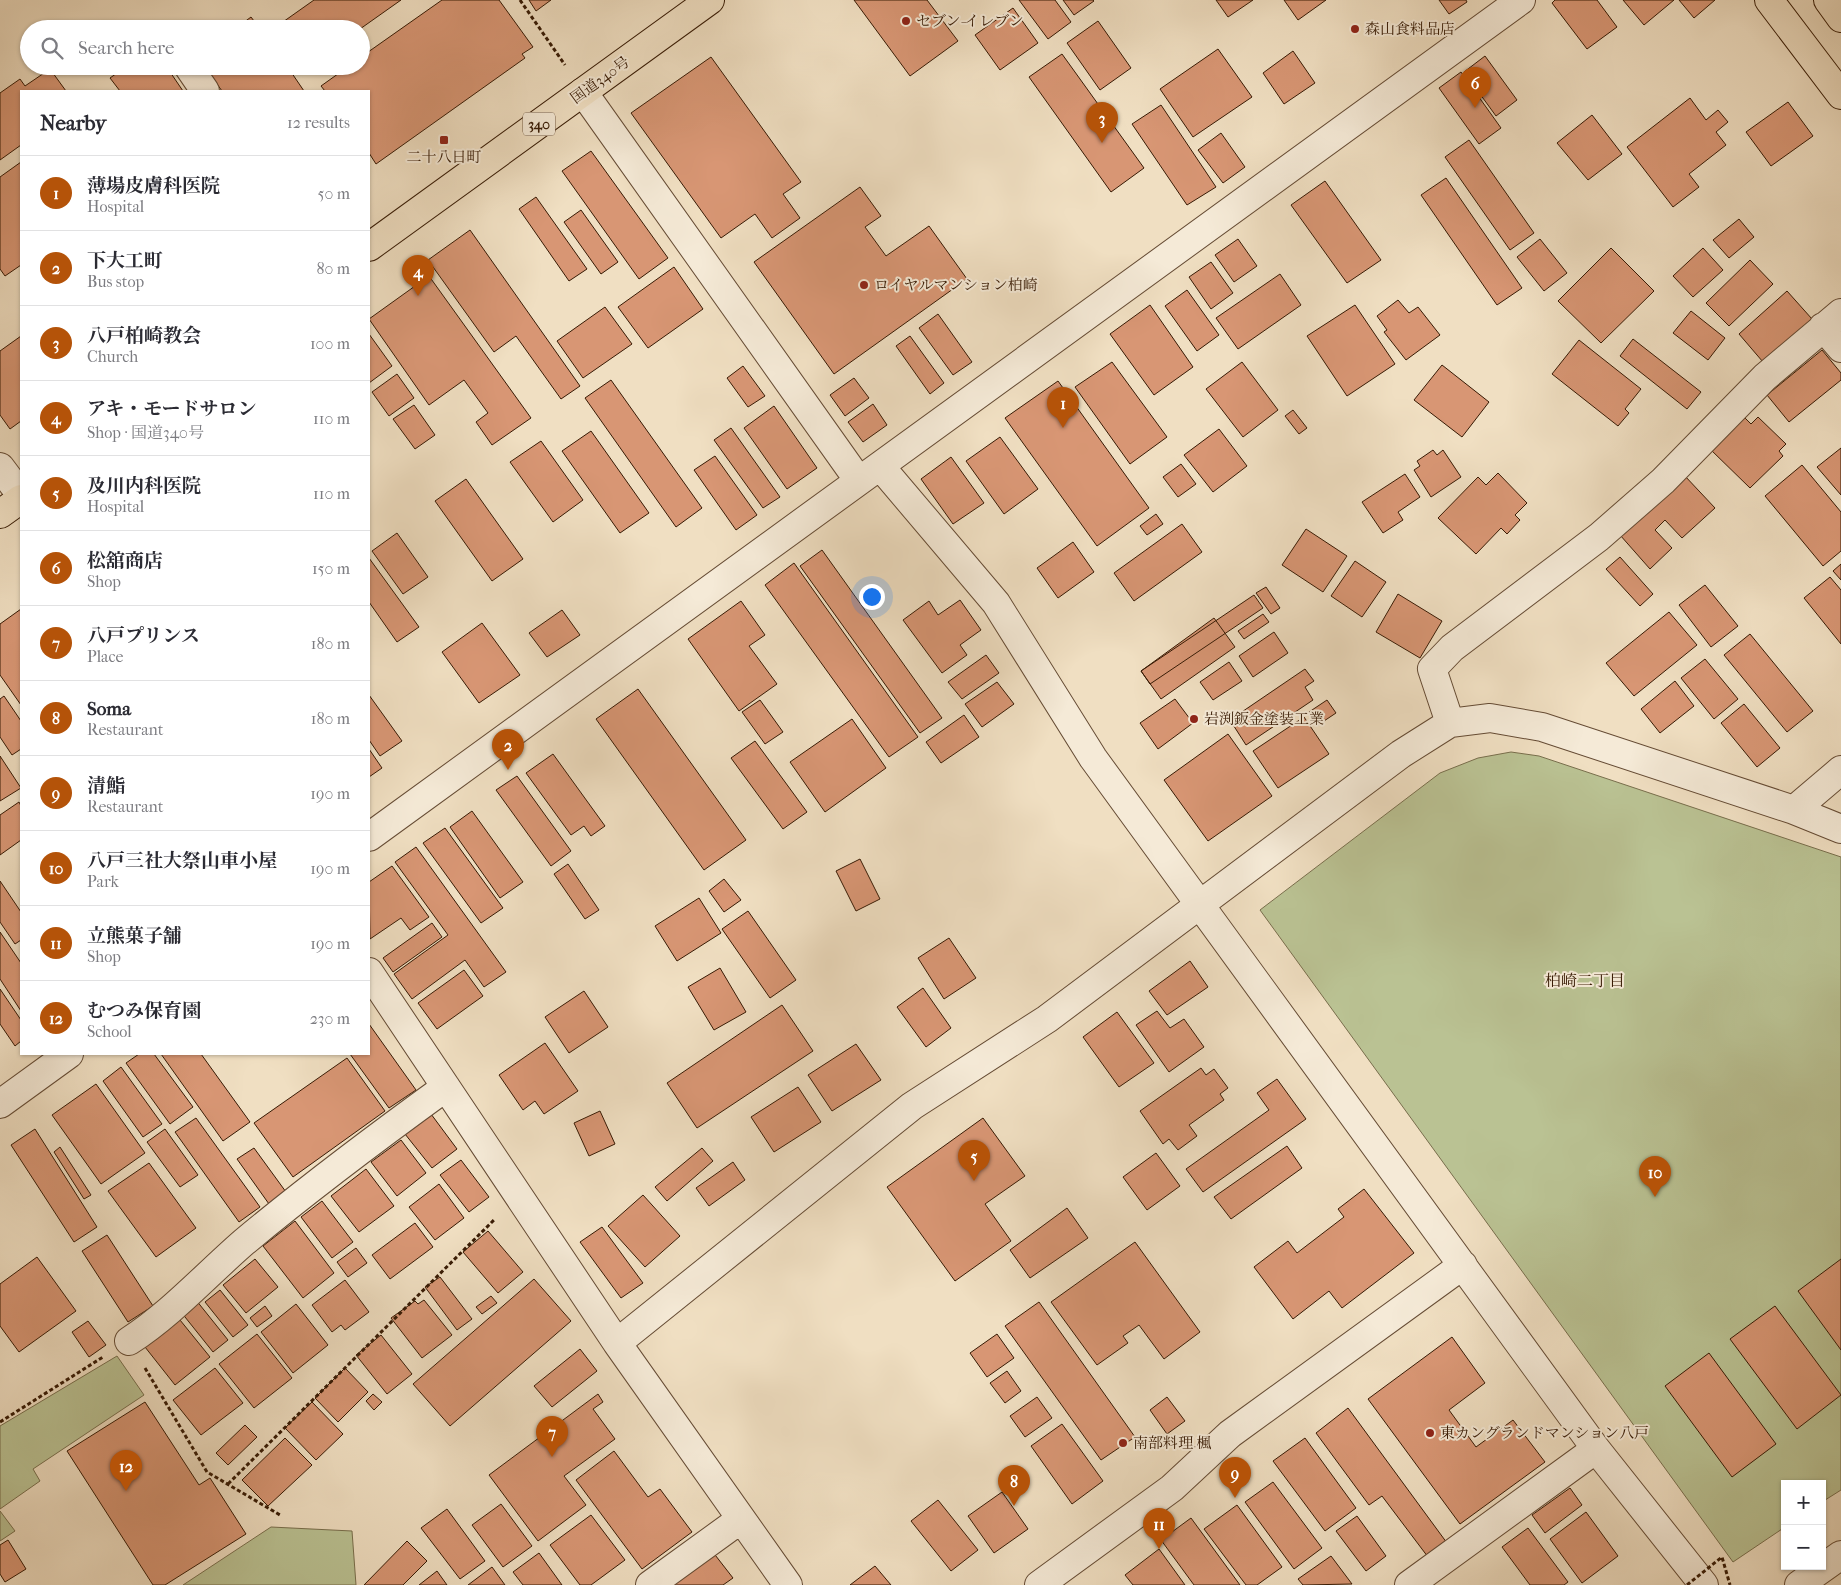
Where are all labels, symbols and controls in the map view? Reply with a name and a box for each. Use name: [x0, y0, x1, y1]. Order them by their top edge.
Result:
place label: セブン-イレブン: [916, 12, 1024, 30]
marker: セブン-イレブン: [900, 15, 912, 27]
search box: [20, 20, 370, 75]
place label: 森山食料品店: [1365, 20, 1455, 38]
marker: 森山食料品店: [1349, 23, 1361, 35]
icon: search: [38, 34, 66, 62]
text: Search here: [78, 37, 174, 59]
street label: 国道340号: [567, 53, 633, 107]
pin: 6: [1459, 67, 1491, 108]
pin: 3: [1086, 102, 1118, 143]
text: Nearby: [40, 111, 106, 135]
road number: 340: [523, 112, 555, 136]
text: 12 results: [287, 113, 350, 132]
marker: 二十八日町: [438, 134, 450, 146]
place label: 二十八日町: [406, 148, 482, 166]
text: 薄場皮膚科医院: [87, 175, 220, 197]
text: 1: [53, 184, 59, 203]
text: 50 m: [318, 184, 350, 203]
text: Hospital: [87, 197, 144, 216]
text: 下大工町: [87, 250, 163, 272]
pin: 4: [402, 255, 434, 296]
text: 2: [52, 259, 60, 278]
text: 80 m: [316, 259, 350, 278]
text: Bus stop: [87, 272, 144, 291]
place label: ロイヤルマンション柏崎: [874, 276, 1038, 294]
marker: ロイヤルマンション柏崎: [858, 279, 870, 291]
text: 八戸柏崎教会: [87, 325, 201, 347]
text: 3: [53, 334, 59, 353]
text: 100 m: [310, 334, 350, 353]
text: Church: [87, 347, 138, 366]
pin: 1: [1047, 387, 1079, 428]
text: アキ・モードサロン: [87, 398, 256, 420]
text: 4: [51, 409, 61, 428]
text: 110 m: [313, 409, 350, 428]
text: Shop · 国道340号: [87, 423, 204, 442]
text: 及川内科医院: [87, 475, 201, 497]
text: 5: [53, 484, 59, 503]
text: 110 m: [313, 484, 350, 503]
text: Hospital: [87, 497, 144, 516]
text: 松舘商店: [87, 550, 163, 572]
text: 6: [52, 559, 60, 578]
text: 150 m: [312, 559, 350, 578]
text: Shop: [87, 572, 121, 591]
your location: [859, 584, 885, 610]
text: 八戸プリンス: [87, 625, 200, 647]
text: 7: [52, 634, 60, 653]
text: 180 m: [311, 634, 350, 653]
text: Place: [87, 647, 123, 666]
text: Soma: [87, 698, 131, 720]
text: 8: [52, 709, 60, 728]
text: 180 m: [311, 709, 350, 728]
place label: 岩渕鈑金塗装工業: [1204, 710, 1324, 728]
marker: 岩渕鈑金塗装工業: [1188, 713, 1200, 725]
text: Restaurant: [87, 720, 163, 739]
pin: 2: [492, 729, 524, 770]
text: 清鮨: [87, 775, 125, 797]
text: 9: [52, 784, 60, 803]
text: 190 m: [310, 784, 350, 803]
text: Restaurant: [87, 797, 163, 816]
text: 八戸三社大祭山車小屋: [87, 850, 277, 872]
text: 10: [49, 859, 63, 878]
text: 190 m: [310, 859, 350, 878]
text: Park: [87, 872, 119, 891]
text: 立熊菓子舗: [87, 925, 182, 947]
text: 11: [50, 934, 62, 953]
text: 190 m: [310, 934, 350, 953]
text: Shop: [87, 947, 121, 966]
district label: 柏崎二丁目: [1545, 971, 1625, 990]
text: むつみ保育園: [87, 1000, 201, 1022]
text: 12: [49, 1009, 63, 1028]
text: 230 m: [310, 1009, 350, 1028]
text: School: [87, 1022, 132, 1041]
pin: 5: [958, 1140, 990, 1181]
pin: 10: [1639, 1156, 1671, 1197]
pin: 7: [536, 1416, 568, 1457]
place label: 東カングランドマンション八戸: [1440, 1424, 1649, 1442]
marker: 東カングランドマンション八戸: [1424, 1427, 1436, 1439]
place label: 南部料理 楓: [1133, 1434, 1211, 1452]
marker: 南部料理 楓: [1117, 1437, 1129, 1449]
pin: 12: [110, 1450, 142, 1491]
pin: 9: [1219, 1457, 1251, 1498]
pin: 8: [998, 1465, 1030, 1506]
map controls: [1781, 1480, 1826, 1570]
button: +: [1781, 1480, 1826, 1525]
pin: 11: [1143, 1508, 1175, 1549]
button: −: [1781, 1525, 1826, 1570]

